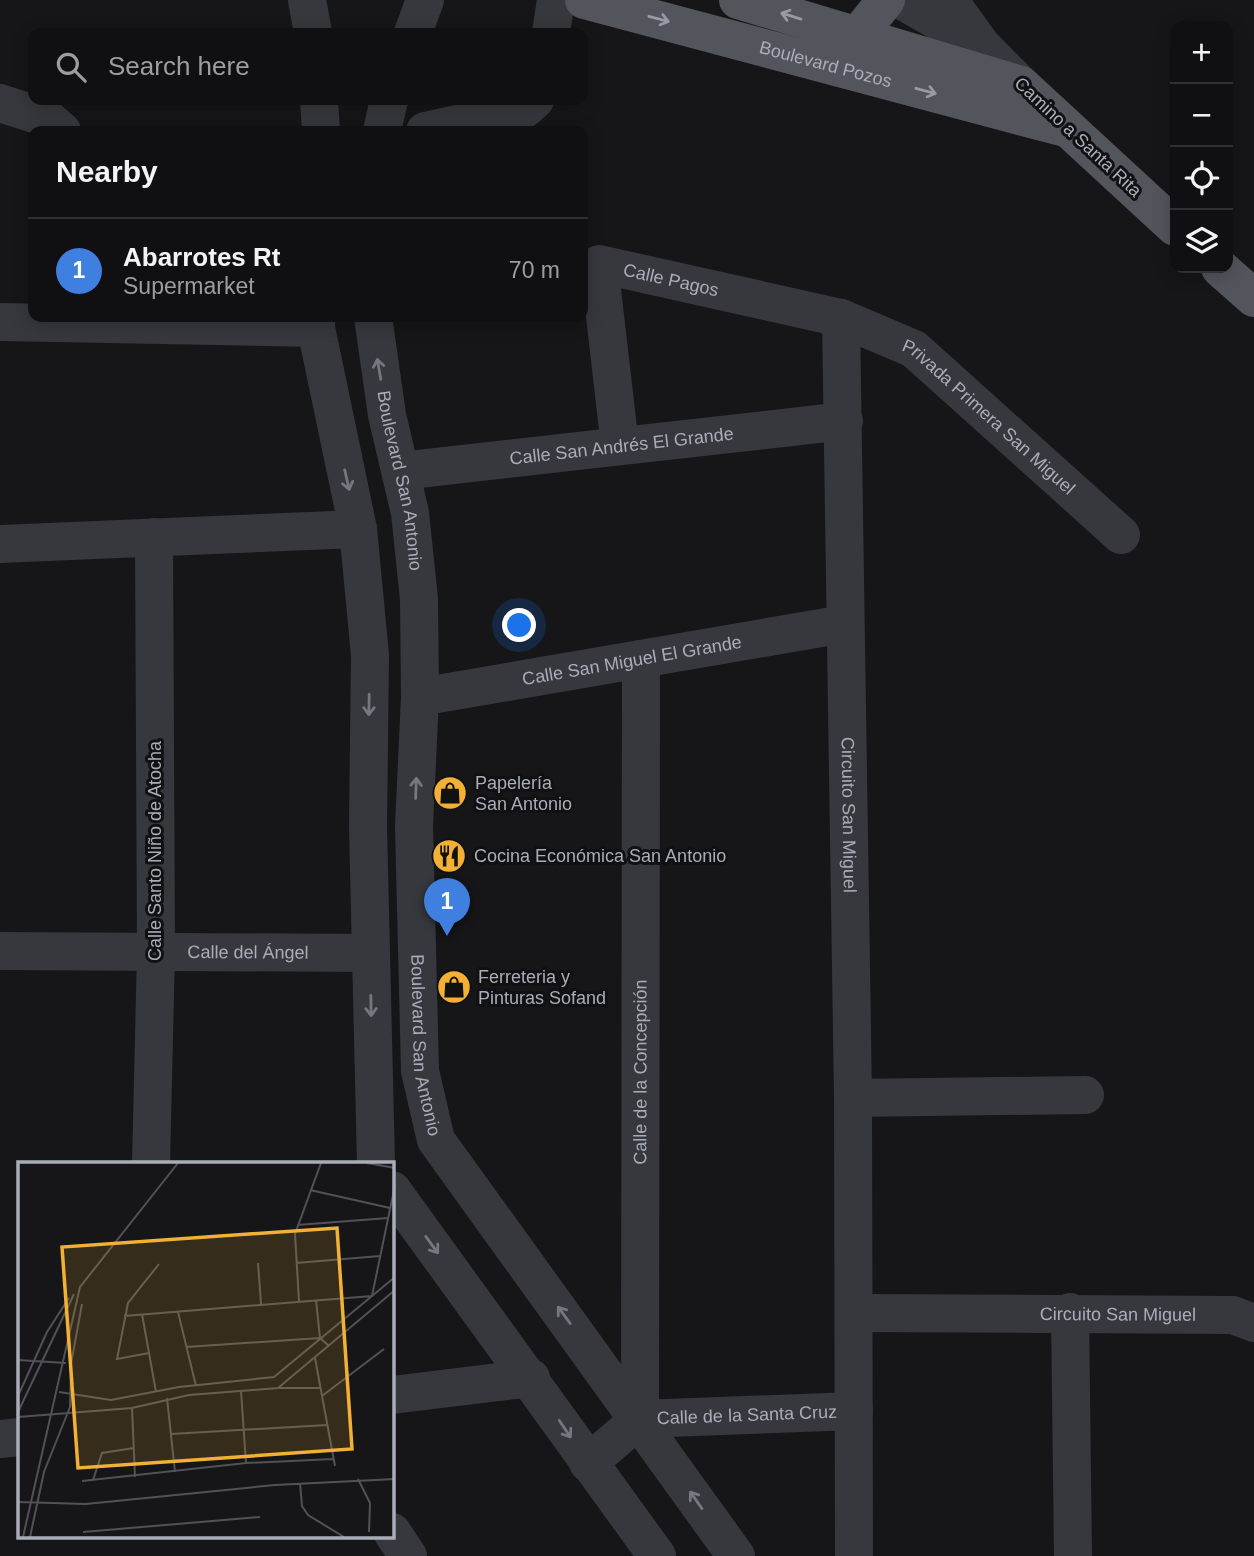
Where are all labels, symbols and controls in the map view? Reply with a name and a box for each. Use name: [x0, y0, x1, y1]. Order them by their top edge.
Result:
one-way arrow: [780, 9, 802, 22]
one-way arrow: [647, 13, 670, 26]
map controls: [1170, 21, 1233, 273]
button: +: [1170, 21, 1233, 84]
search box: [28, 28, 588, 105]
street label: Boulevard Pozos: [757, 37, 894, 91]
icon: search: [52, 48, 90, 86]
text: Search here: [108, 51, 250, 81]
street label: Camino a Santa Rita: [1010, 73, 1146, 202]
button: −: [1170, 84, 1233, 147]
one-way arrow: [914, 85, 937, 98]
button: locate: [1170, 147, 1233, 210]
text: Nearby: [56, 155, 158, 188]
button: layers: [1170, 210, 1233, 273]
text: Abarrotes Rt: [123, 242, 280, 272]
text: 1: [73, 257, 85, 283]
text: 70 m: [509, 257, 560, 283]
street label: Calle Pagos: [621, 260, 721, 300]
text: Supermarket: [123, 273, 255, 299]
street label: Privada Primera San Miguel: [899, 335, 1079, 499]
one-way arrow: [372, 358, 385, 381]
street label: Boulevard San Antonio: [374, 389, 426, 572]
street label: Calle San Andrés El Grande: [509, 424, 735, 469]
one-way arrow: [341, 468, 354, 491]
your location: [502, 608, 536, 642]
street label: Calle San Miguel El Grande: [521, 632, 743, 689]
one-way arrow: [363, 694, 376, 717]
street label: Circuito San Miguel: [837, 737, 860, 893]
street label: Calle Santo Niño de Atocha: [145, 740, 165, 961]
place label: Papelería San Antonio: [475, 773, 572, 814]
shop icon: Papelería San Antonio: [431, 774, 469, 812]
one-way arrow: [409, 777, 422, 800]
restaurant icon: Cocina Económica San Antonio: [430, 837, 468, 875]
place label: Cocina Económica San Antonio: [474, 846, 726, 866]
pin: 1: [424, 878, 470, 936]
street label: Calle del Ángel: [187, 942, 309, 963]
street label: Boulevard San Antonio: [407, 954, 445, 1138]
place label: Ferreteria y Pinturas Sofand: [478, 967, 606, 1008]
shop icon: Ferreteria y Pinturas Sofand: [435, 968, 473, 1006]
street label: Calle de la Concepción: [630, 979, 651, 1165]
one-way arrow: [364, 995, 378, 1018]
inset map: [18, 1162, 394, 1538]
one-way arrow: [425, 1235, 439, 1254]
street label: Circuito San Miguel: [1040, 1304, 1196, 1325]
one-way arrow: [557, 1306, 571, 1325]
street label: Calle de la Santa Cruz: [656, 1402, 837, 1428]
one-way arrow: [558, 1419, 572, 1439]
one-way arrow: [689, 1491, 703, 1510]

